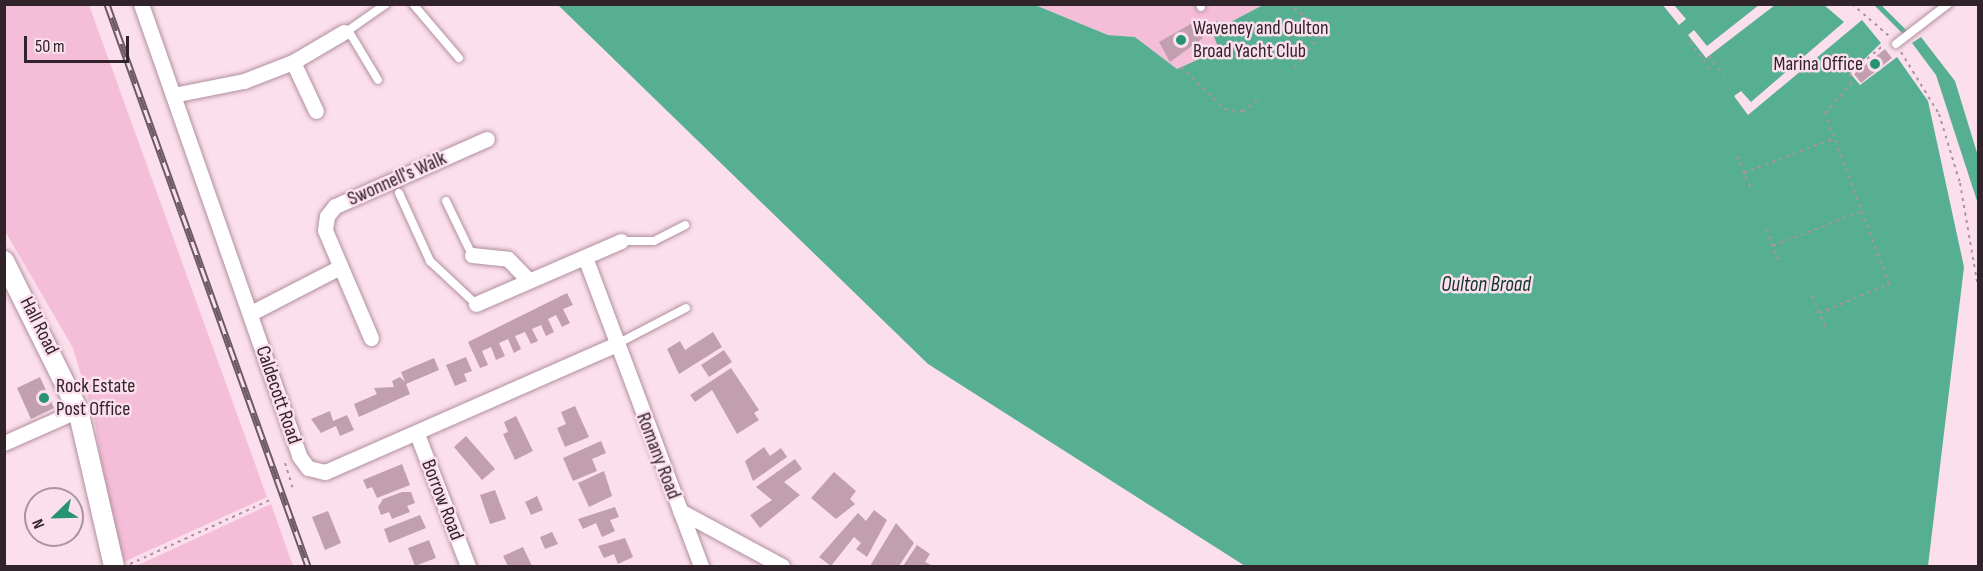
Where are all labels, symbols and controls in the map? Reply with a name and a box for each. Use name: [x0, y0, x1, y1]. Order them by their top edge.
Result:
place label: Waveney and Oulton Broad Yacht Club: [1193, 16, 1329, 63]
scale bar: [27, 24, 132, 62]
marker: Waveney and Oulton Broad Yacht Club: [1174, 33, 1188, 47]
text: 50 m: [35, 36, 65, 57]
place label: Marina Office: [1774, 52, 1863, 76]
marker: Marina Office: [1868, 57, 1882, 71]
street label: Swonnell's Walk: [344, 147, 450, 211]
water label: Oulton Broad: [1441, 272, 1531, 298]
street label: Hall Road: [14, 293, 64, 359]
street label: Caldecott Road: [250, 343, 306, 447]
place label: Rock Estate Post Office: [56, 374, 135, 421]
marker: Rock Estate Post Office: [37, 391, 51, 405]
street label: Romany Road: [631, 409, 685, 503]
street label: Borrow Road: [416, 456, 468, 544]
north arrow: [24, 487, 84, 547]
text: N: [28, 516, 49, 531]

